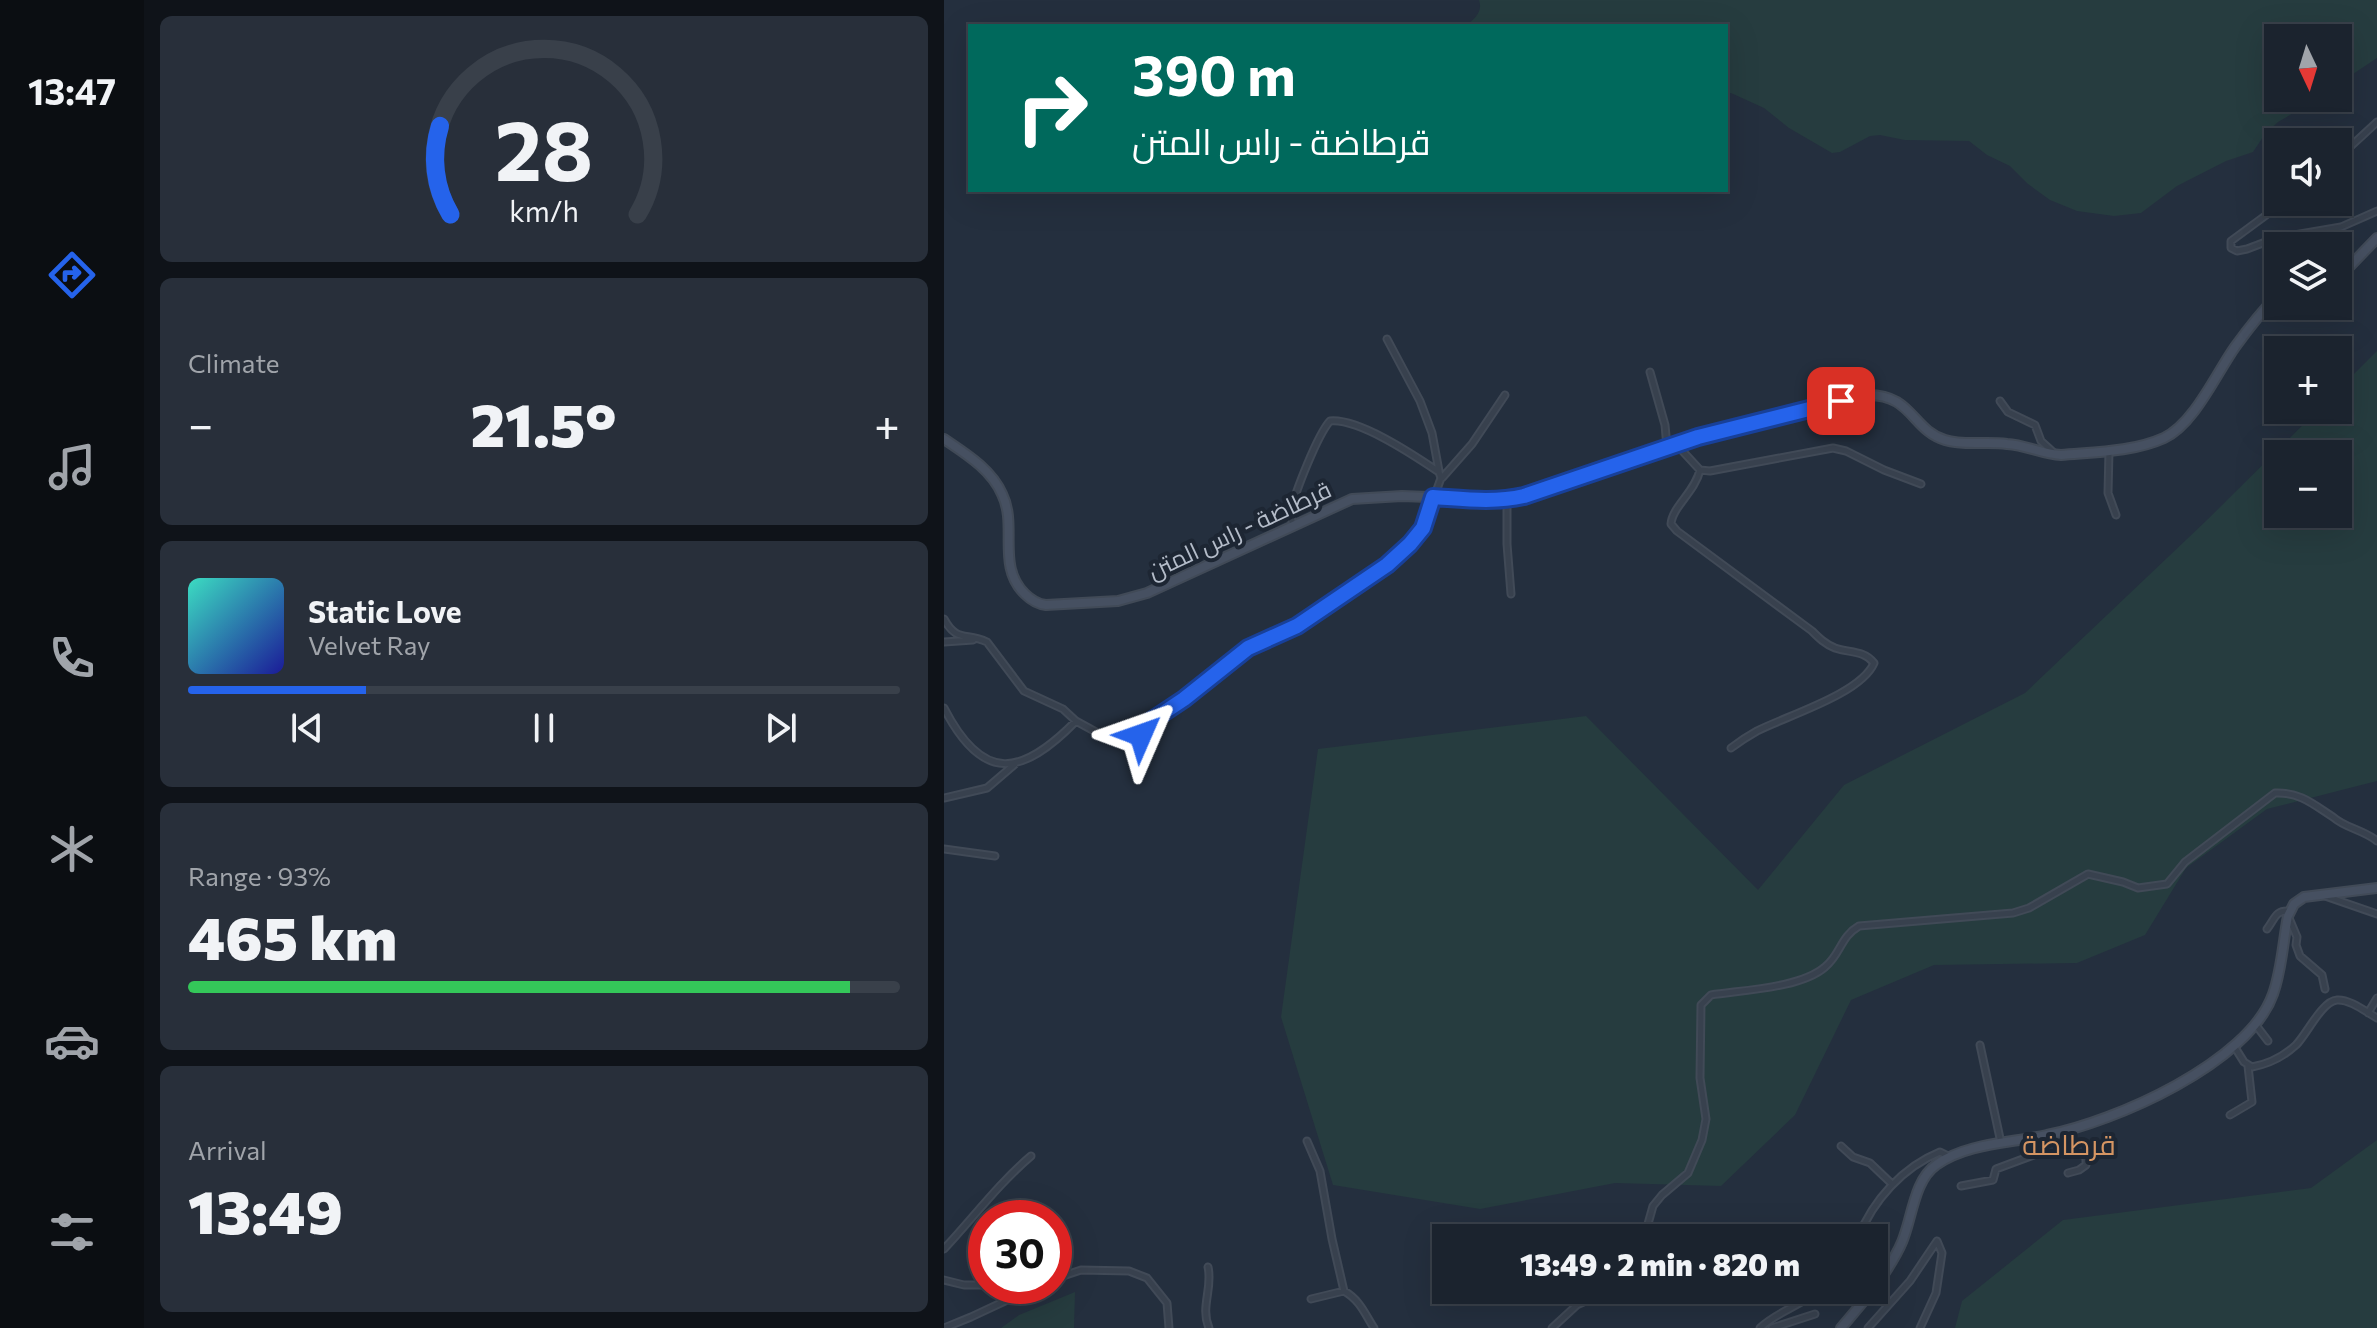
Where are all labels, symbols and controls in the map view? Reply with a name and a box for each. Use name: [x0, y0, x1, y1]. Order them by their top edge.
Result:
north arrow: [2264, 24, 2352, 112]
map controls: [2264, 24, 2352, 528]
text: 390 m: [1132, 39, 1296, 108]
icon: right: [1000, 56, 1104, 160]
text: 13:47: [28, 68, 116, 112]
text: 28: [495, 96, 593, 198]
text: قرطاضة - راس المتن: [1132, 118, 1431, 162]
button: sound: [2264, 128, 2352, 216]
text: km/h: [509, 193, 579, 228]
button: layers: [2264, 232, 2352, 320]
icon: directions: [44, 247, 100, 303]
button: +: [2264, 336, 2352, 424]
text: Climate: [188, 347, 280, 378]
pin: [1807, 367, 1875, 435]
icon: arrive: [1819, 379, 1863, 423]
text: 21.5°: [470, 386, 617, 459]
text: −: [188, 396, 213, 450]
text: +: [874, 396, 900, 450]
icon: music: [44, 439, 100, 495]
button: −: [2264, 440, 2352, 528]
street label: قرطاضة - راس المتن: [1143, 474, 1336, 585]
text: Static Love: [308, 592, 462, 629]
text: Velvet Ray: [308, 629, 431, 660]
icon: phone: [44, 630, 100, 686]
position arrow: [1099, 693, 1183, 777]
icon: previous: [285, 706, 329, 750]
icon: pause: [522, 706, 566, 750]
icon: next: [759, 706, 803, 750]
icon: climate: [44, 821, 100, 877]
text: Range · 93%: [188, 860, 331, 891]
text: 465 km: [188, 899, 397, 972]
icon: car: [44, 1013, 100, 1069]
district label: قرطاضة: [2022, 1127, 2116, 1161]
text: Arrival: [188, 1134, 267, 1165]
text: 13:49: [188, 1173, 343, 1246]
speed limit sign: 30: [968, 1200, 1072, 1304]
icon: filters: [44, 1204, 100, 1260]
text: 13:49 · 2 min · 820 m: [1520, 1245, 1800, 1282]

